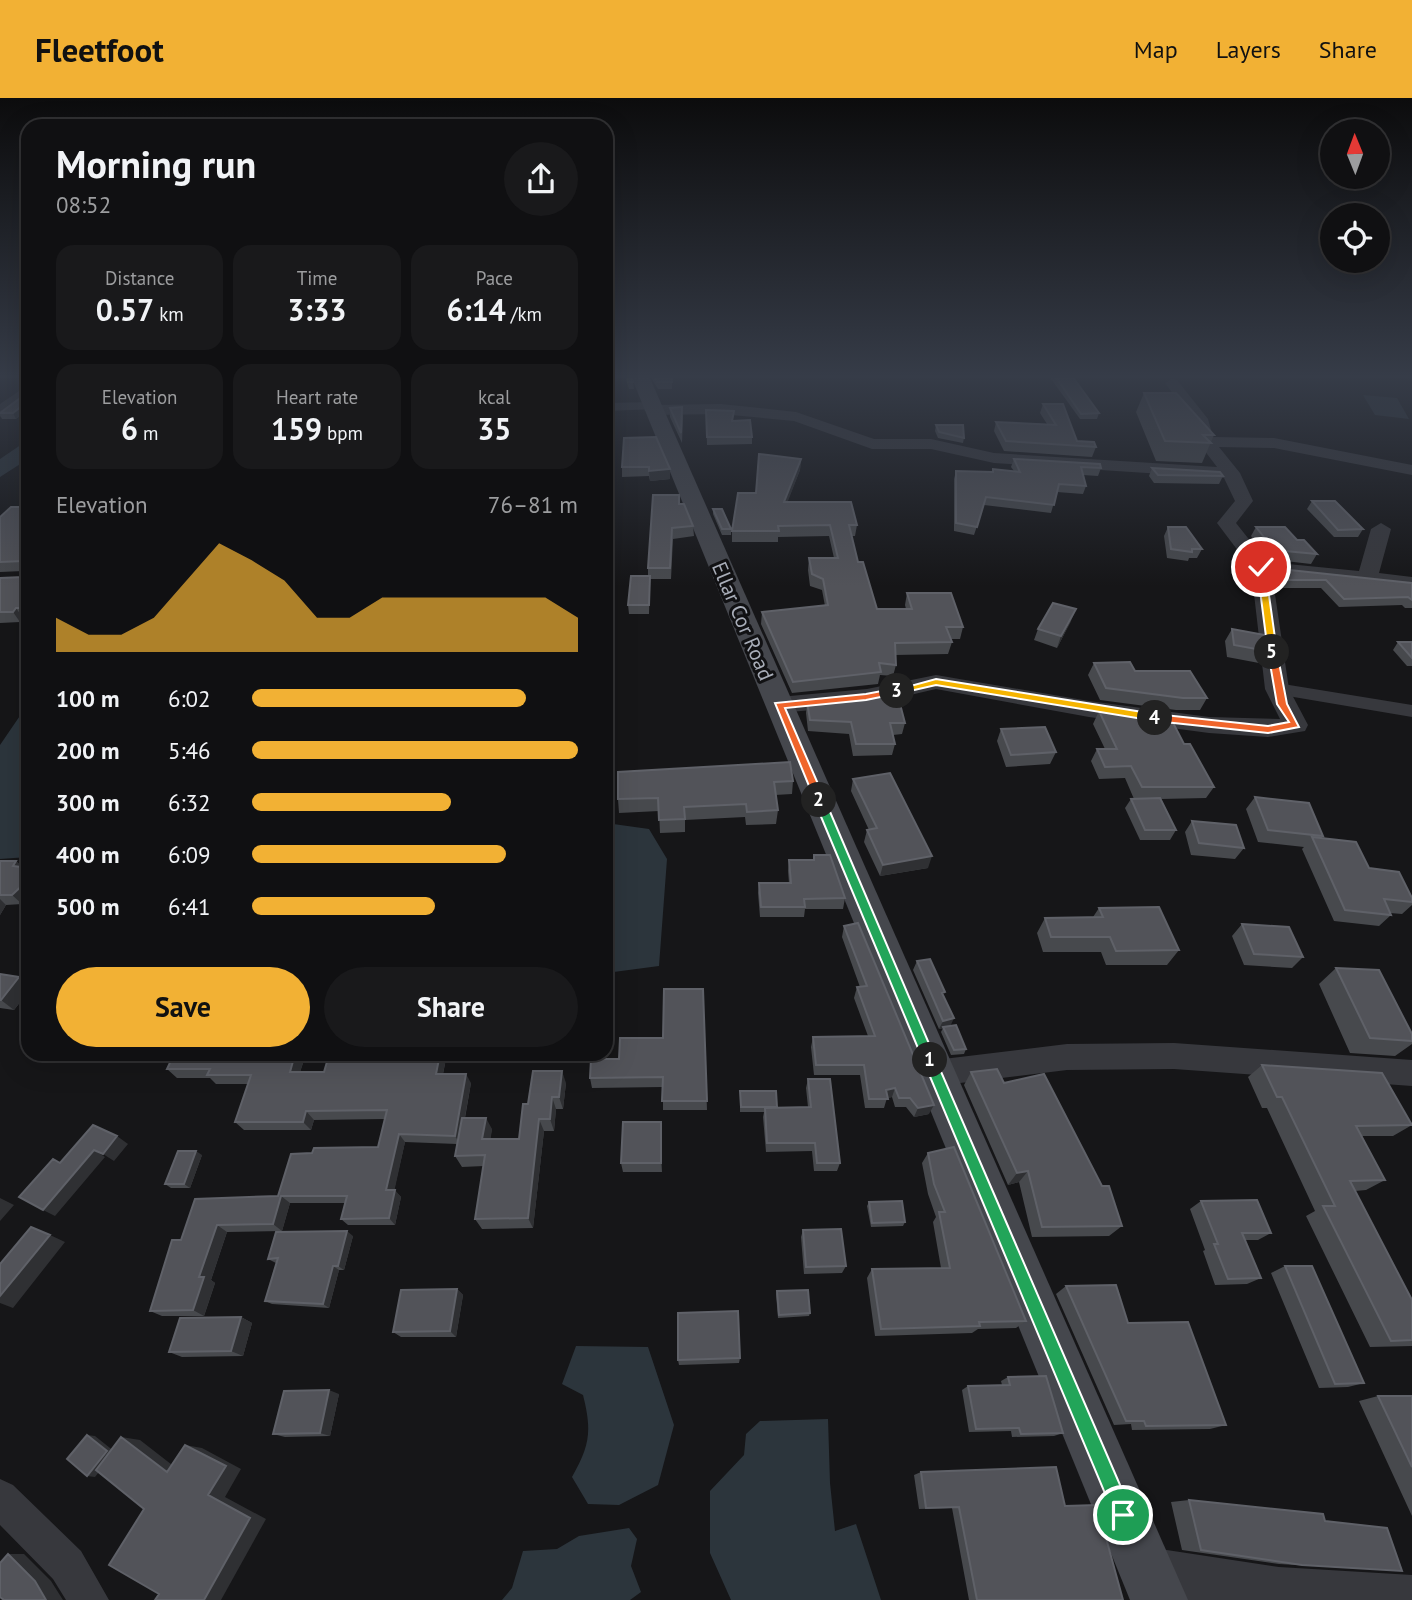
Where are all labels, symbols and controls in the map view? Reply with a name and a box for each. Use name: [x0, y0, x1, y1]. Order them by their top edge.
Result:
text: Fleetfoot: [35, 28, 164, 71]
text: Map: [1134, 34, 1178, 65]
text: Layers: [1216, 34, 1281, 65]
text: Share: [1319, 34, 1377, 65]
north arrow: [1320, 119, 1390, 189]
map controls: [1320, 119, 1390, 273]
text: Morning run: [56, 139, 256, 188]
button: share: [504, 142, 578, 216]
text: 08:52: [56, 190, 111, 219]
button: locate: [1320, 203, 1390, 273]
text: Distance: [105, 266, 174, 290]
text: Time: [297, 266, 337, 290]
text: Pace: [476, 266, 513, 290]
text: 0.57: [96, 290, 154, 329]
text: 3:33: [287, 290, 347, 329]
text: 6:14: [447, 290, 506, 329]
text: km: [154, 302, 184, 326]
text: /km: [506, 302, 542, 326]
text: Elevation: [102, 385, 178, 409]
text: Heart rate: [276, 385, 358, 409]
text: kcal: [478, 385, 511, 409]
text: 6: [121, 409, 138, 448]
text: 159: [271, 409, 322, 448]
text: 35: [477, 409, 511, 448]
text: m: [138, 421, 158, 445]
text: bpm: [322, 421, 363, 445]
text: Elevation: [56, 490, 148, 519]
text: 76–81 m: [488, 490, 578, 519]
pin: [1231, 537, 1291, 597]
icon: check: [1242, 548, 1280, 586]
street label: Ellar Cor Road: [706, 558, 780, 684]
pin: 5: [1254, 634, 1290, 670]
text: 5: [1266, 639, 1277, 663]
pin: 3: [880, 674, 914, 708]
text: 3: [891, 678, 902, 702]
text: 100 m: [56, 684, 119, 713]
text: 6:02: [168, 684, 211, 713]
pin: 4: [1138, 700, 1172, 736]
text: 4: [1149, 705, 1160, 729]
text: 200 m: [56, 736, 119, 765]
text: 5:46: [168, 736, 211, 765]
pin: 2: [802, 782, 836, 818]
text: 2: [813, 787, 824, 811]
text: 300 m: [56, 788, 119, 817]
text: 6:32: [168, 788, 211, 817]
text: 400 m: [56, 840, 119, 869]
text: 6:09: [168, 840, 211, 869]
text: 500 m: [56, 892, 119, 921]
text: 6:41: [168, 892, 211, 921]
button: Save: [56, 967, 310, 1047]
button: Share: [324, 967, 578, 1047]
pin: 1: [912, 1042, 948, 1077]
text: 1: [924, 1047, 935, 1071]
pin: [1093, 1485, 1153, 1545]
icon: arrive: [1104, 1496, 1142, 1534]

